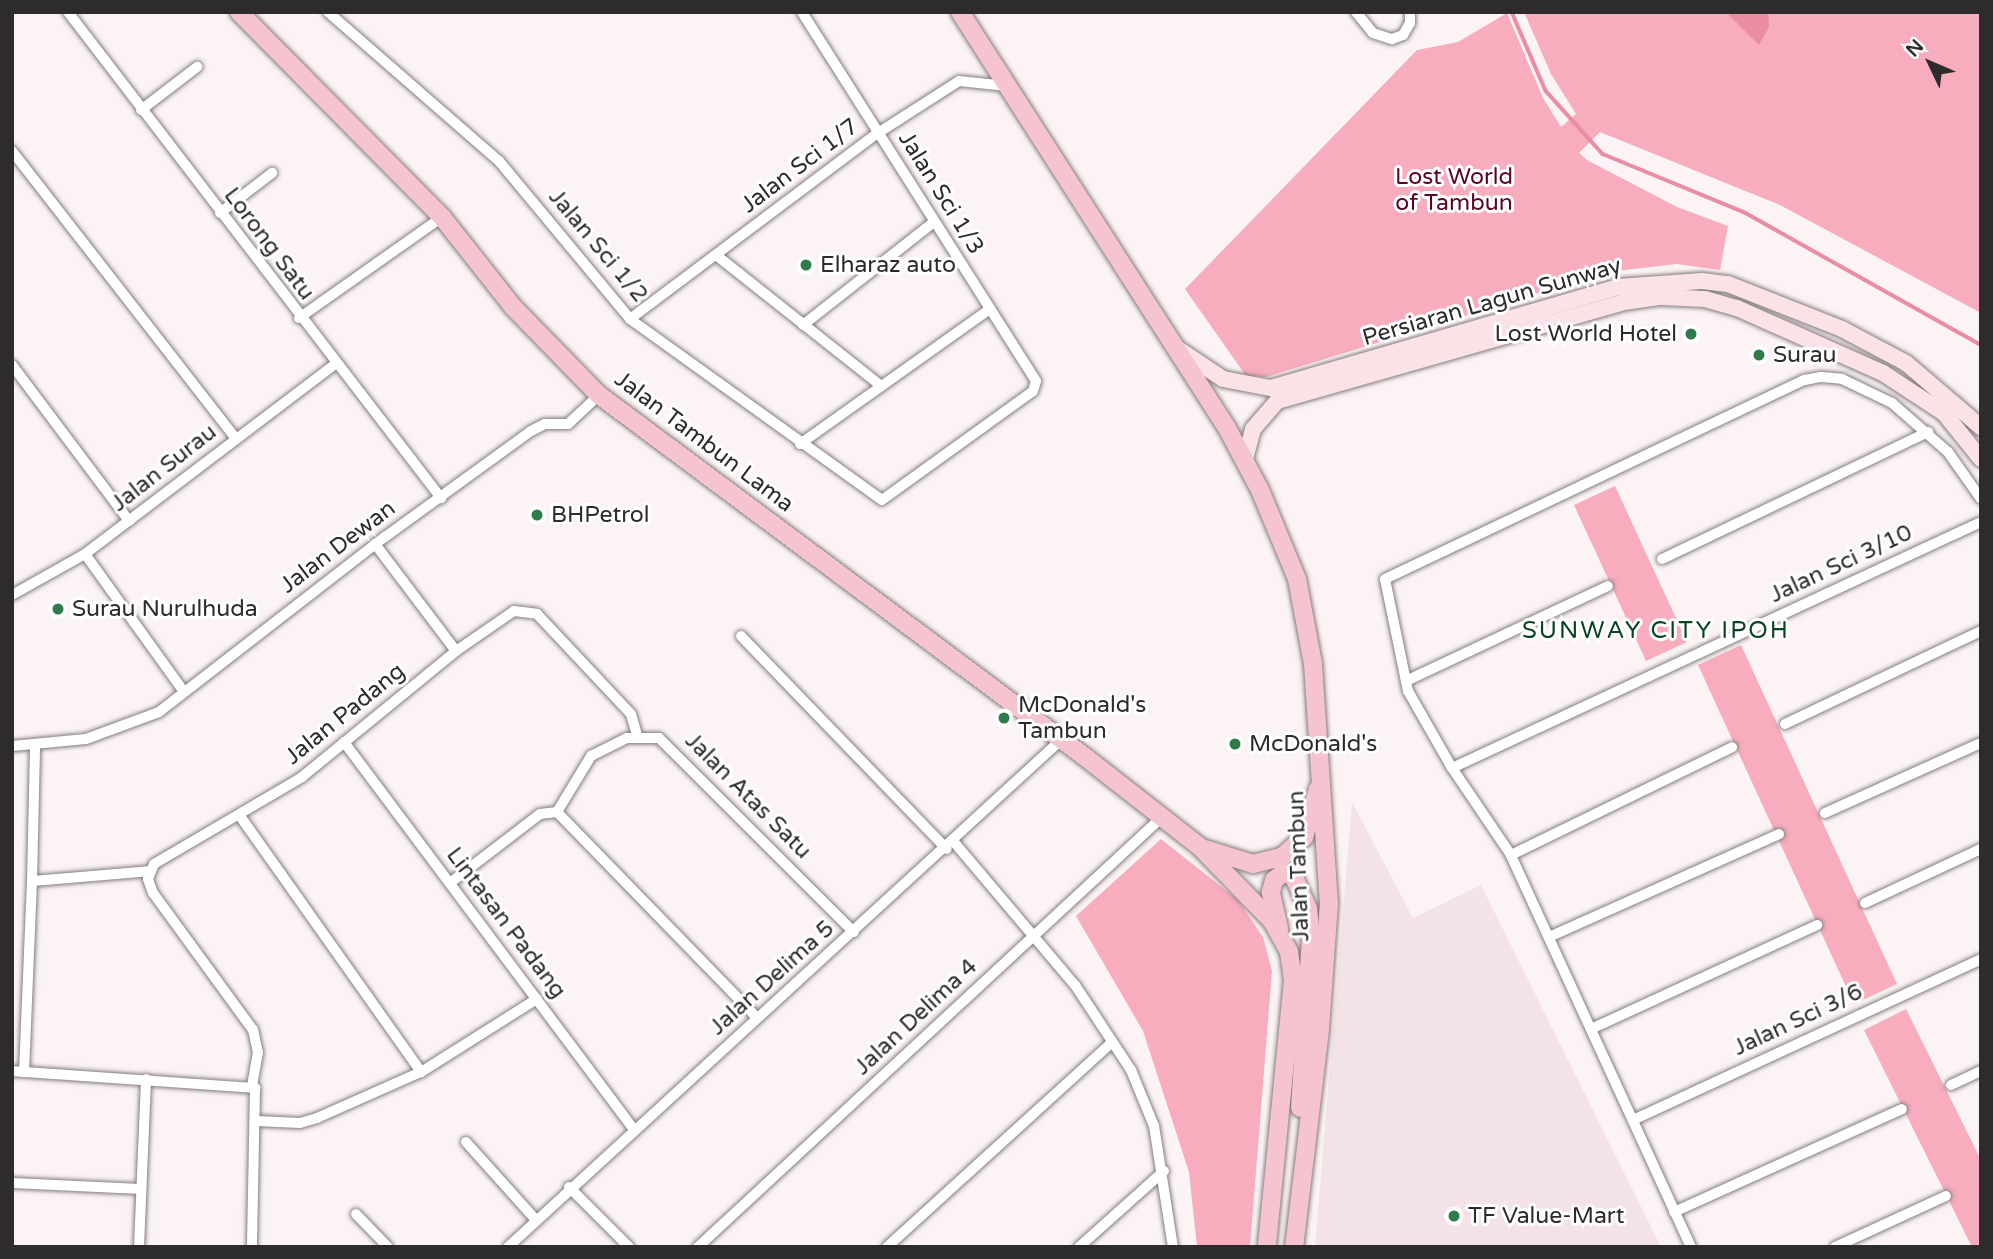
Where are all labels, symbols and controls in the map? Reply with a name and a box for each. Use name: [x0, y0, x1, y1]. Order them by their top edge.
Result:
north arrow: [1895, 28, 1965, 98]
text: N: [1902, 35, 1928, 62]
street label: Jalan Sci 1/7: [736, 113, 864, 219]
street label: Jalan Sci 1/3: [892, 127, 990, 259]
park label: Lost World of Tambun: [1395, 163, 1513, 217]
street label: Lorong Satu: [218, 182, 320, 306]
street label: Jalan Sci 1/2: [543, 184, 653, 308]
place label: Elharaz auto: [820, 251, 956, 279]
street label: Persiaran Lagun Sunway: [1359, 252, 1625, 352]
marker: Elharaz auto: [798, 257, 814, 273]
place label: Lost World Hotel: [1495, 320, 1677, 348]
marker: Lost World Hotel: [1683, 326, 1699, 342]
place label: Surau: [1773, 341, 1837, 369]
marker: Surau: [1751, 347, 1767, 363]
street label: Jalan Tambun Lama: [609, 366, 799, 518]
street label: Jalan Surau: [106, 418, 222, 518]
street label: Jalan Dewan: [275, 495, 401, 599]
place label: BHPetrol: [551, 501, 649, 529]
marker: BHPetrol: [529, 507, 545, 523]
street label: Jalan Sci 3/10: [1765, 519, 1917, 609]
place label: Surau Nurulhuda: [72, 595, 258, 623]
marker: Surau Nurulhuda: [50, 601, 66, 617]
district label: SUNWAY CITY IPOH: [1524, 617, 1788, 645]
street label: Jalan Padang: [280, 657, 410, 771]
place label: McDonald's Tambun: [1018, 691, 1146, 745]
marker: McDonald's Tambun: [996, 710, 1012, 726]
street label: Jalan Atas Satu: [679, 727, 817, 865]
place label: McDonald's: [1249, 730, 1377, 758]
marker: McDonald's: [1227, 736, 1243, 752]
street label: Jalan Tambun: [1283, 790, 1315, 942]
street label: Lintasan Padang: [440, 842, 572, 1004]
street label: Jalan Delima 5: [704, 915, 840, 1041]
street label: Jalan Delima 4: [849, 953, 983, 1081]
street label: Jalan Sci 3/6: [1729, 978, 1867, 1062]
place label: TF Value-Mart: [1468, 1202, 1624, 1230]
marker: TF Value-Mart: [1446, 1208, 1462, 1224]

